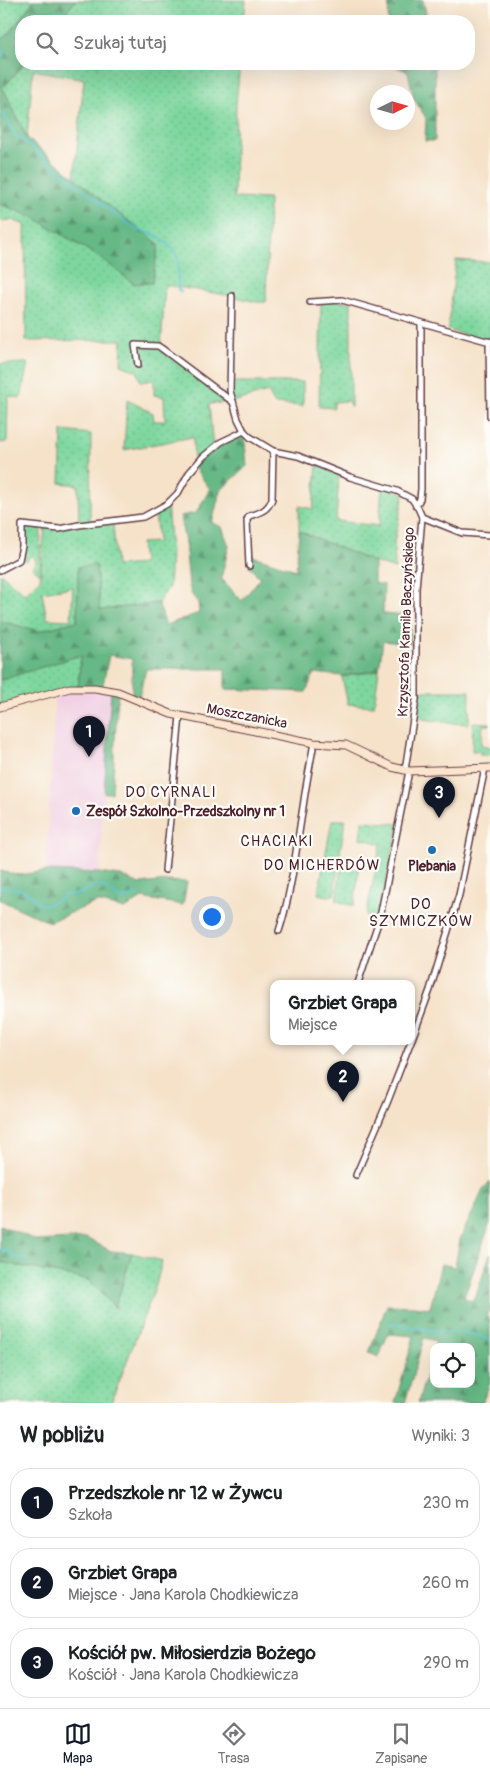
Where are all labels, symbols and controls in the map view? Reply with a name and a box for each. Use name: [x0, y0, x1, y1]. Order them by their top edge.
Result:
search box: [15, 15, 475, 70]
icon: search: [33, 29, 61, 57]
text: Szukaj tutaj: [73, 31, 167, 55]
north arrow: [370, 85, 415, 130]
street label: Krzysztofa Kamila Baczyńskiego: [394, 526, 418, 717]
street label: Moszczanicka: [205, 700, 289, 732]
pin: 1: [73, 716, 105, 757]
pin: 3: [423, 777, 455, 818]
district label: DO CYRNALI: [125, 783, 217, 802]
place label: Zespół Szkolno-Przedszkolny nr 1: [86, 803, 285, 820]
marker: Zespół Szkolno-Przedszkolny nr 1: [70, 805, 82, 817]
district label: CHACIAKI: [241, 832, 313, 851]
marker: Plebania: [426, 844, 438, 856]
district label: DO MICHERDÓW: [264, 856, 380, 875]
place label: Plebania: [408, 858, 456, 875]
district label: DO SZYMICZKÓW: [369, 895, 473, 931]
your location: [199, 904, 225, 930]
popup: [270, 980, 415, 1045]
text: Grzbiet Grapa: [288, 991, 397, 1015]
text: Miejsce: [288, 1015, 337, 1035]
pin: 2: [327, 1061, 359, 1102]
map controls: [430, 1343, 475, 1388]
button: locate: [430, 1343, 475, 1388]
text: W pobliżu: [20, 1422, 104, 1449]
text: Wyniki: 3: [411, 1426, 470, 1446]
text: Przedszkole nr 12 w Żywcu: [68, 1481, 282, 1505]
text: 1: [34, 1493, 40, 1513]
text: 230 m: [423, 1493, 469, 1513]
text: Szkoła: [68, 1505, 112, 1525]
text: Grzbiet Grapa: [68, 1561, 177, 1585]
text: 2: [33, 1573, 41, 1593]
text: 260 m: [422, 1573, 469, 1593]
text: Miejsce · Jana Karola Chodkiewicza: [68, 1585, 298, 1605]
text: Kościół pw. Miłosierdzia Bożego: [68, 1641, 316, 1665]
text: 3: [33, 1653, 41, 1673]
text: 290 m: [423, 1653, 469, 1673]
text: Kościół · Jana Karola Chodkiewicza: [68, 1665, 298, 1685]
tab: Mapa: [63, 1720, 92, 1767]
tab: Trasa: [218, 1720, 249, 1767]
tab: Zapisane: [375, 1720, 427, 1767]

